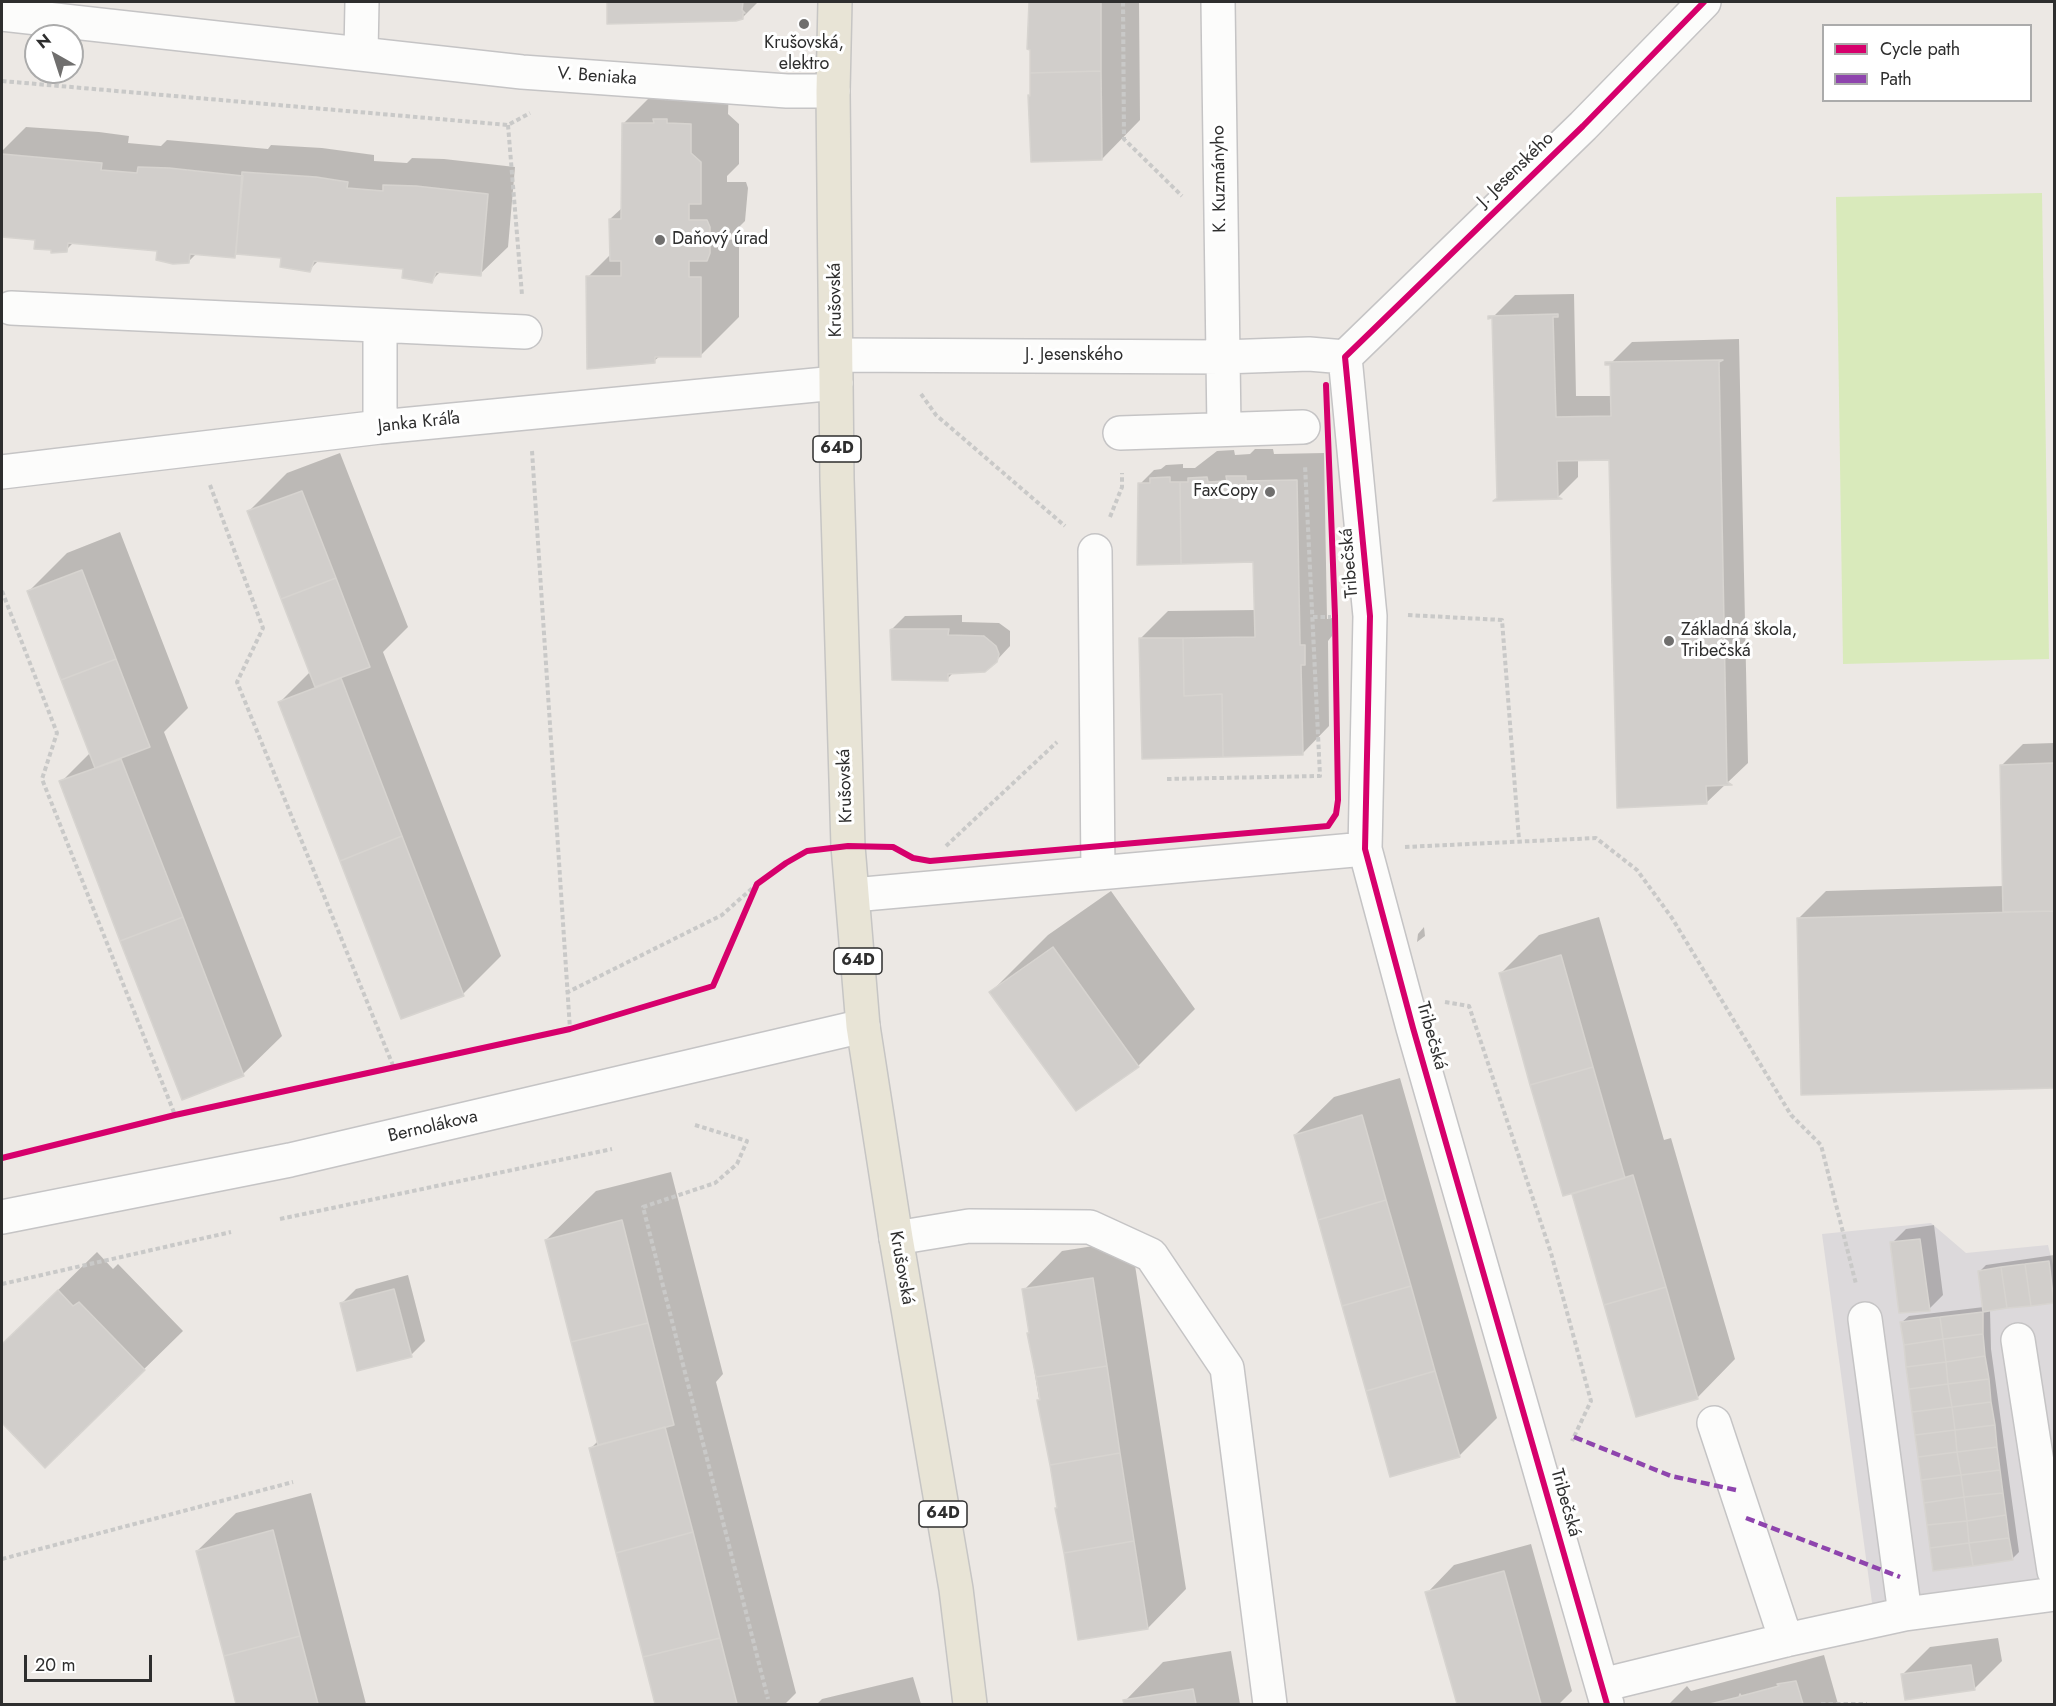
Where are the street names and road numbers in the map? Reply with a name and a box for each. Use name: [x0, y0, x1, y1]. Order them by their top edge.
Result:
street label: V. Beniaka: [557, 63, 637, 91]
street label: K. Kuzmányho: [1208, 125, 1232, 233]
street label: J. Jesenského: [1473, 128, 1559, 212]
street label: Krušovská: [825, 263, 847, 337]
street label: J. Jesenského: [1025, 345, 1123, 367]
street label: Janka Kráľa: [377, 408, 461, 438]
road number: 64D: [813, 436, 861, 462]
street label: Tribečská: [1336, 527, 1364, 599]
street label: Krušovská: [834, 748, 858, 824]
road number: 64D: [834, 948, 882, 974]
street label: Tribečská: [1411, 999, 1451, 1073]
street label: Bernolákova: [386, 1106, 480, 1148]
street label: Krušovská: [884, 1229, 918, 1307]
street label: Tribečská: [1545, 1466, 1585, 1540]
road number: 64D: [919, 1501, 967, 1527]

